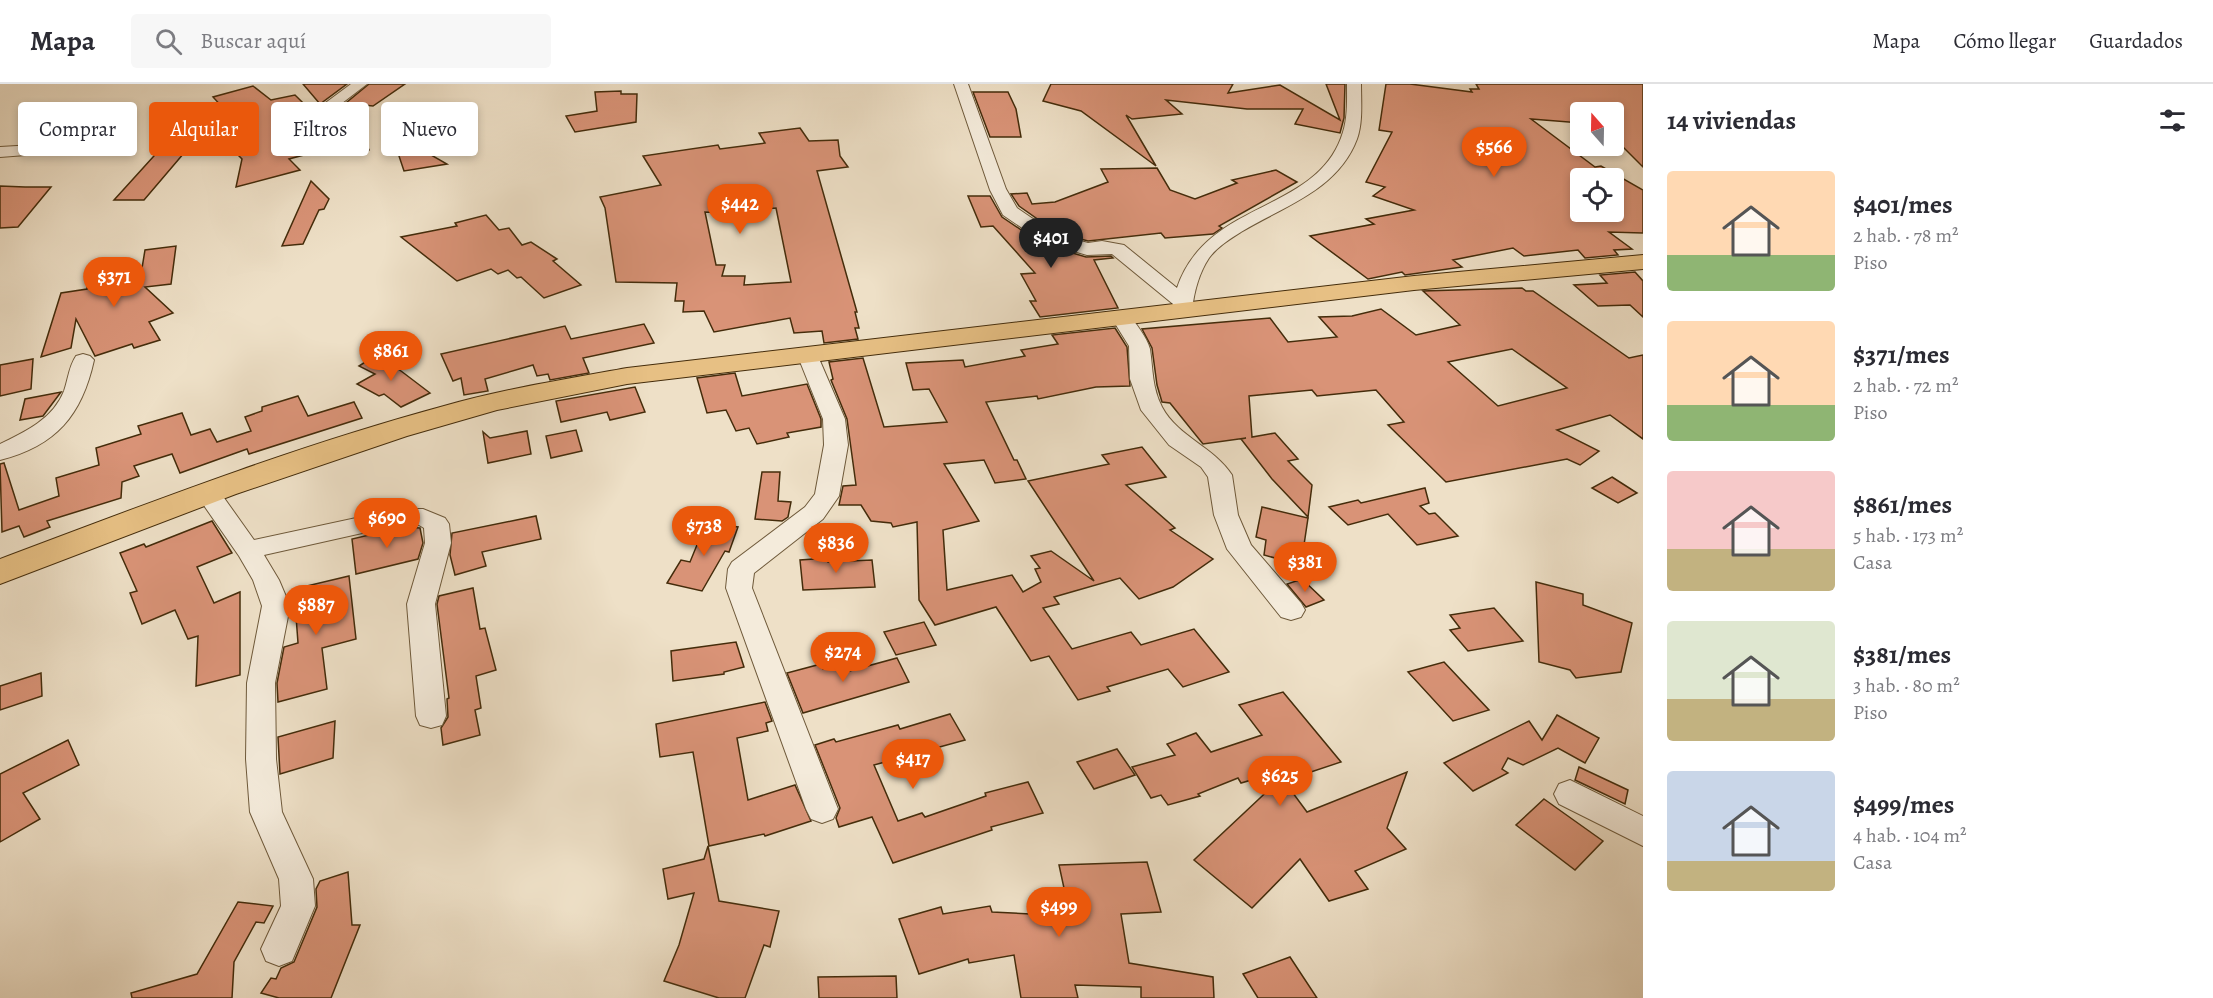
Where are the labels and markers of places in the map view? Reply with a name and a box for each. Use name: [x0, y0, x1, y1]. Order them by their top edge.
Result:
pin: $566: [1458, 127, 1530, 178]
pin: $442: [704, 184, 776, 235]
pin: $401: [1015, 218, 1087, 269]
pin: $371: [78, 257, 150, 308]
pin: $861: [355, 331, 427, 382]
pin: $690: [351, 498, 423, 549]
pin: $738: [668, 506, 740, 557]
pin: $836: [800, 523, 872, 574]
pin: $381: [1269, 542, 1341, 593]
pin: $887: [280, 585, 352, 636]
pin: $274: [807, 632, 879, 683]
pin: $417: [877, 739, 949, 790]
pin: $625: [1244, 756, 1316, 807]
pin: $499: [1023, 887, 1095, 938]

